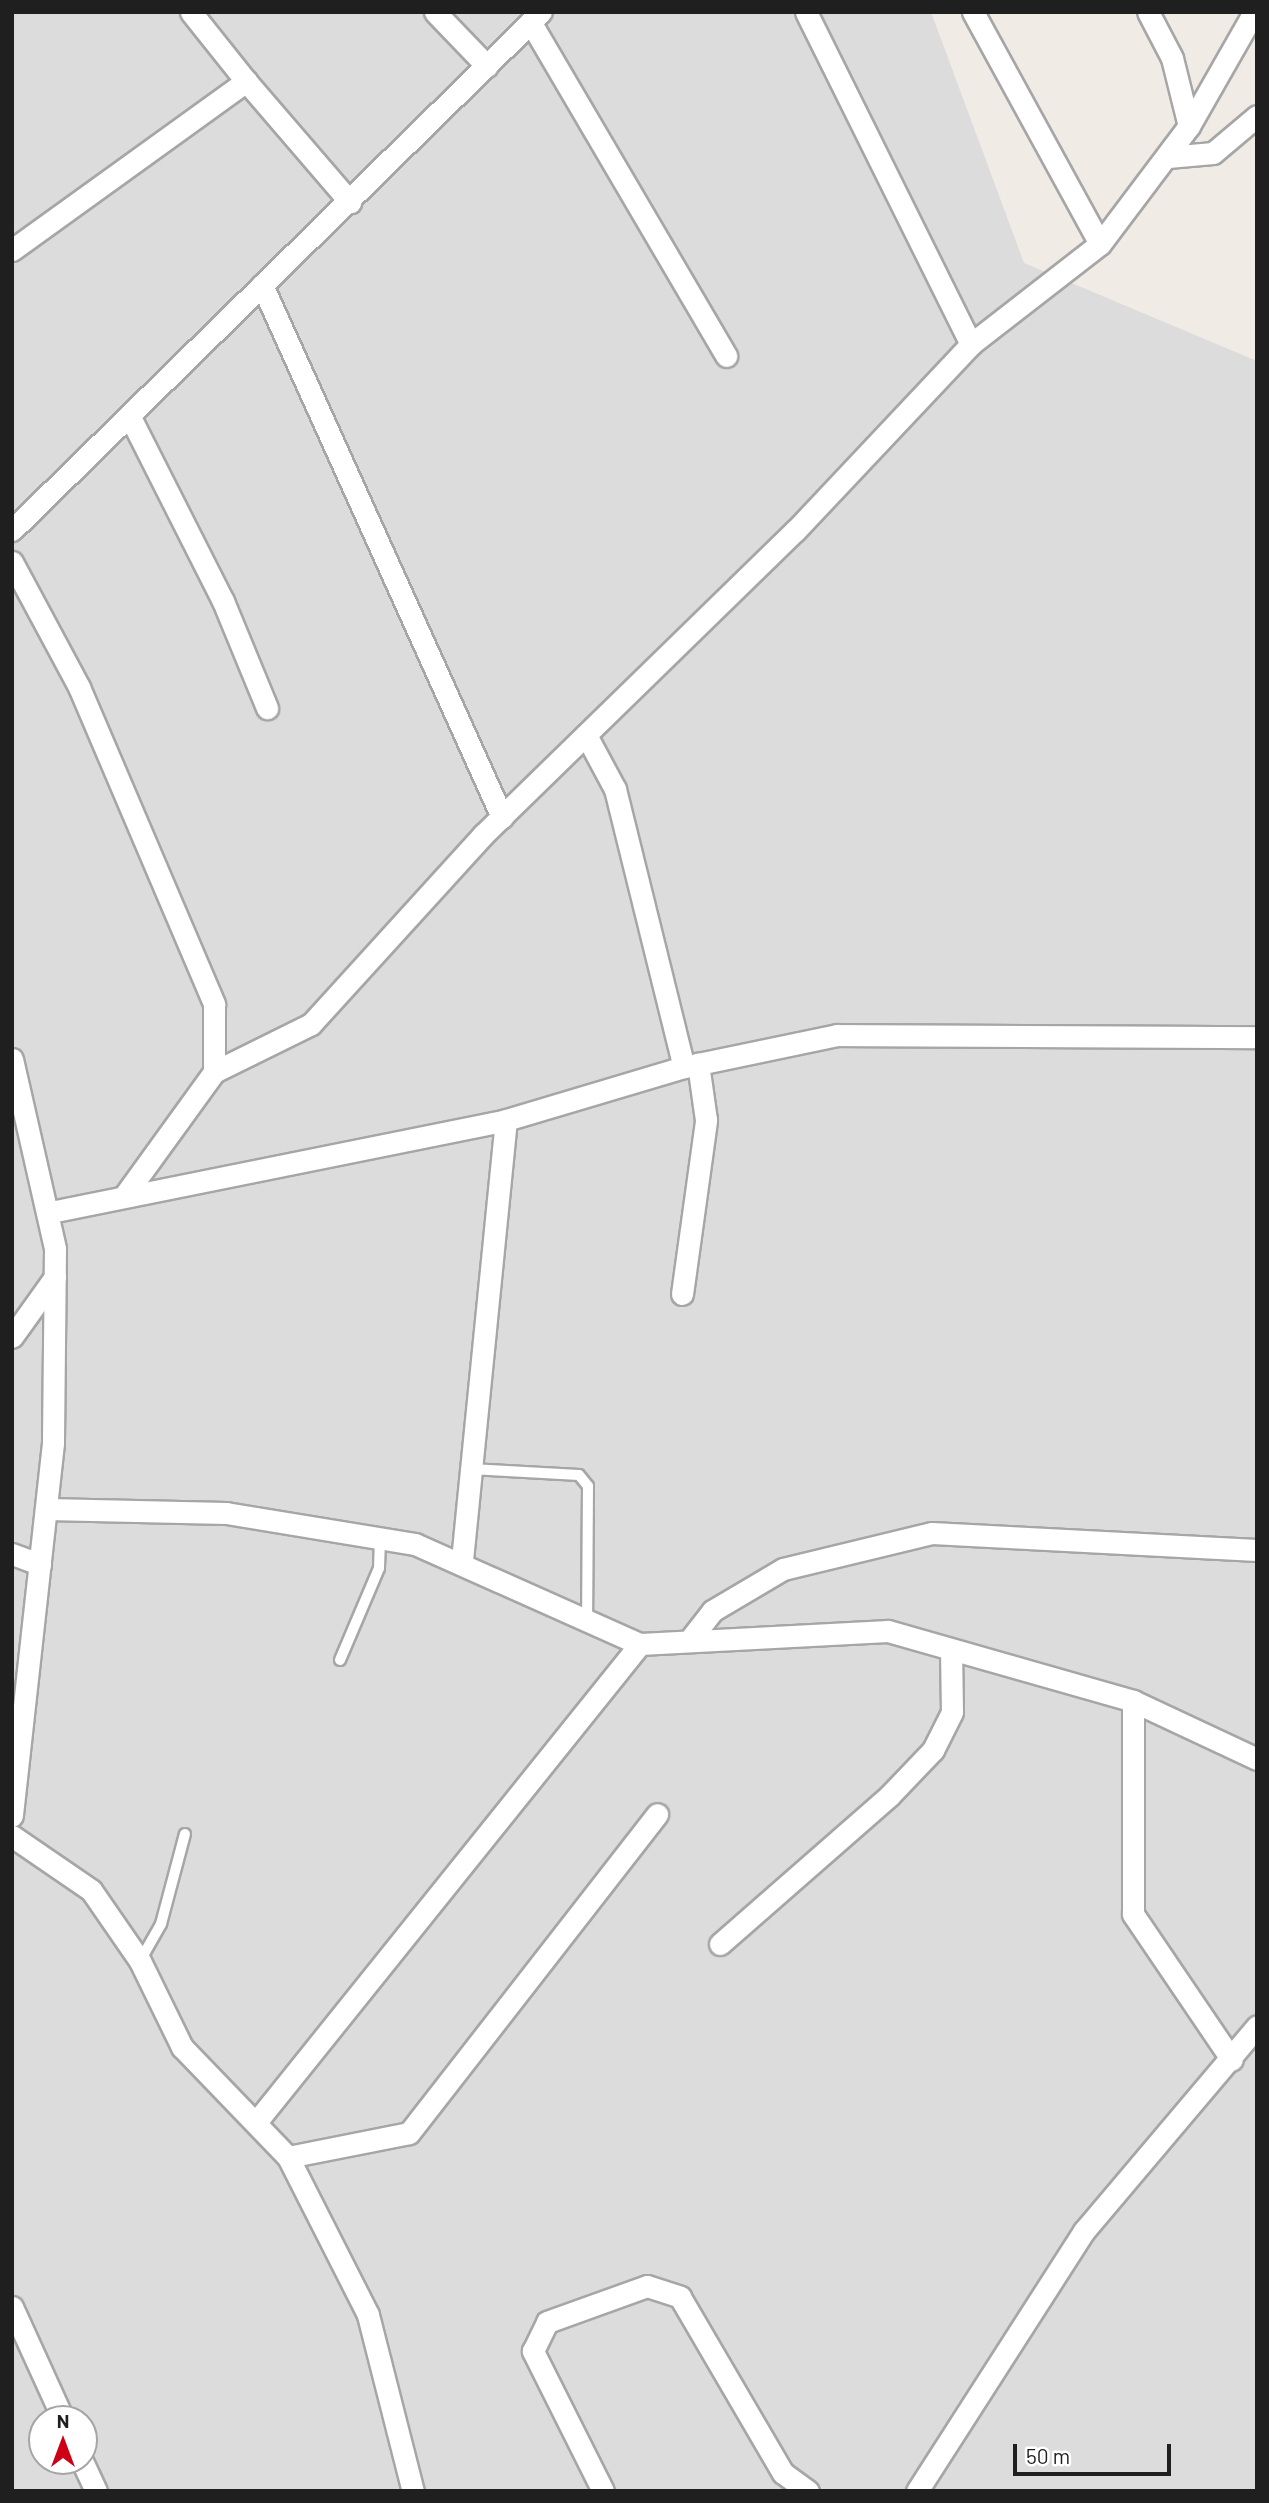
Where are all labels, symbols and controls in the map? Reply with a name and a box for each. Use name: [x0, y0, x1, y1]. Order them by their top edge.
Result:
north arrow: [28, 2405, 98, 2475]
text: N: [57, 2409, 69, 2432]
scale bar: [1017, 2430, 1174, 2474]
text: 50 m: [1026, 2443, 1070, 2468]

